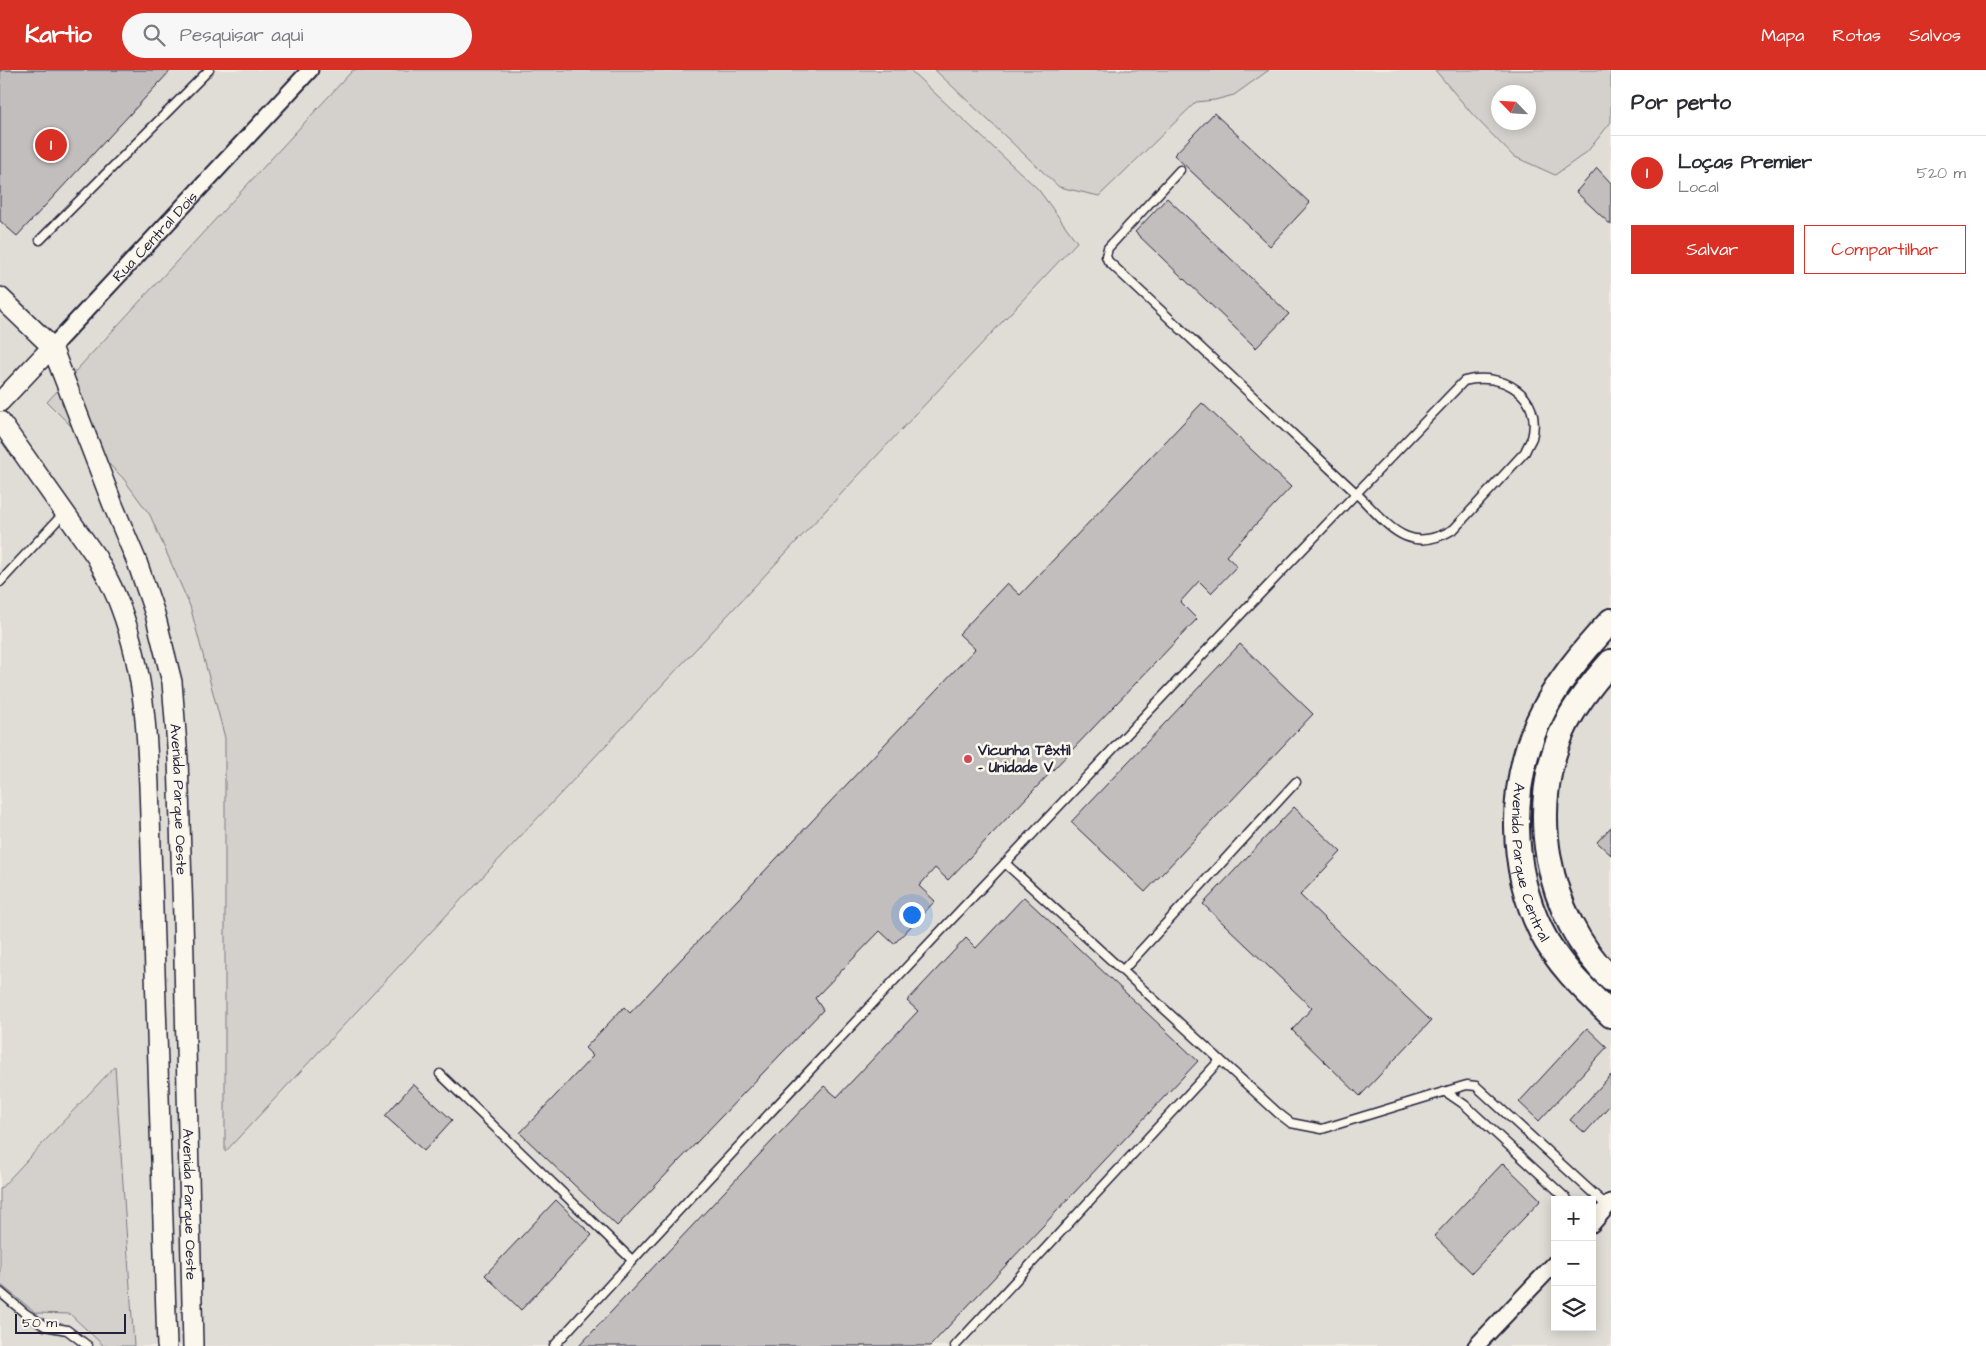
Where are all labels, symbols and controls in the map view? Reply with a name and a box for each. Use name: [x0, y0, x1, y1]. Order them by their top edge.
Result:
search box: [122, 13, 472, 58]
text: Kartio: [25, 18, 92, 52]
icon: search: [140, 21, 168, 49]
text: Pesquisar aqui: [180, 22, 303, 49]
text: Mapa: [1761, 23, 1805, 48]
text: Rotas: [1833, 23, 1881, 48]
text: Salvos: [1909, 23, 1961, 48]
north arrow: [1491, 85, 1536, 130]
text: Por perto: [1631, 88, 1731, 117]
pin: 1: [35, 126, 67, 164]
text: Loças Premier: [1678, 149, 1812, 176]
text: 1: [1646, 162, 1648, 184]
text: 520 m: [1917, 162, 1966, 184]
text: Local: [1678, 176, 1719, 198]
street label: Rua Central Dois: [107, 186, 203, 286]
button: Salvar: [1631, 225, 1794, 274]
button: Compartilhar: [1804, 225, 1966, 274]
street label: Avenida Parque Oeste: [165, 723, 192, 875]
place label: Vicunha Têxtil - Unidade V: [977, 740, 1071, 778]
marker: Vicunha Têxtil - Unidade V: [962, 753, 974, 765]
street label: Avenida Parque Central: [1506, 782, 1555, 945]
your location: [899, 902, 925, 928]
street label: Avenida Parque Oeste: [177, 1128, 202, 1280]
map controls: [1551, 1196, 1596, 1331]
button: +: [1551, 1196, 1596, 1241]
button: −: [1551, 1241, 1596, 1286]
button: layers: [1551, 1286, 1596, 1331]
scale bar: [15, 1311, 126, 1334]
text: 50 m: [22, 1313, 57, 1333]

